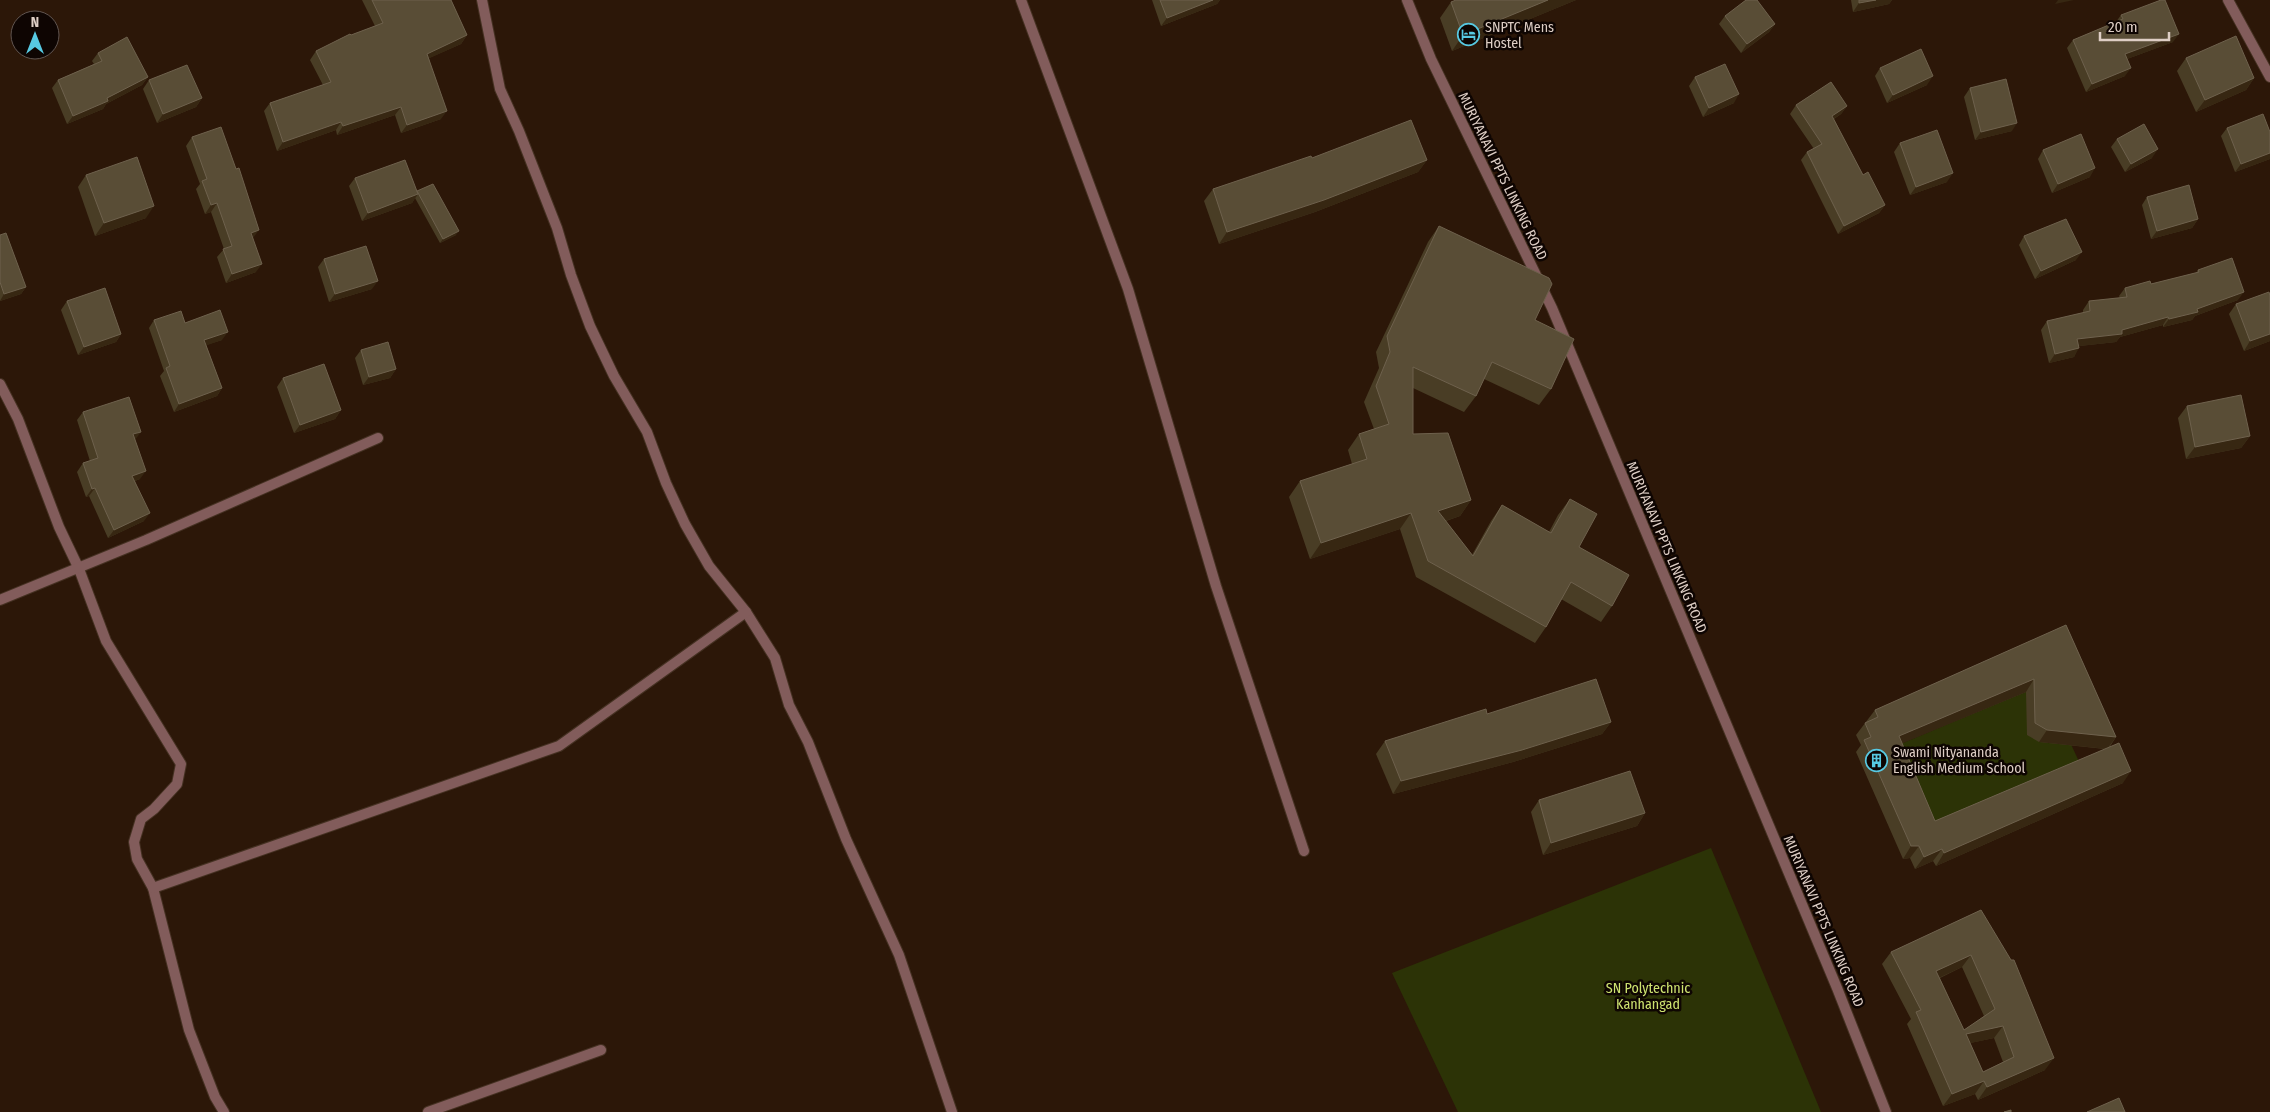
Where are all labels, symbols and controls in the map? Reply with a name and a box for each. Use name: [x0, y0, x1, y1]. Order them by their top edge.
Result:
north arrow: [10, 10, 60, 60]
scale bar: [2100, 10, 2169, 42]
text: N: [31, 14, 39, 31]
text: 20 m: [2108, 18, 2138, 36]
place label: SNPTC Mens Hostel: [1485, 19, 1554, 52]
hotel icon: SNPTC Mens Hostel: [1457, 23, 1481, 47]
street label: MURIYANAVI PPTS LINKING ROAD: [1454, 90, 1551, 263]
street label: MURIYANAVI PPTS LINKING ROAD: [1623, 459, 1710, 635]
place label: Swami Nityananda English Medium School: [1893, 744, 2026, 777]
building icon: Swami Nityananda English Medium School: [1865, 748, 1889, 772]
street label: MURIYANAVI PPTS LINKING ROAD: [1780, 833, 1867, 1009]
park label: SN Polytechnic Kanhangad: [1606, 980, 1690, 1013]

